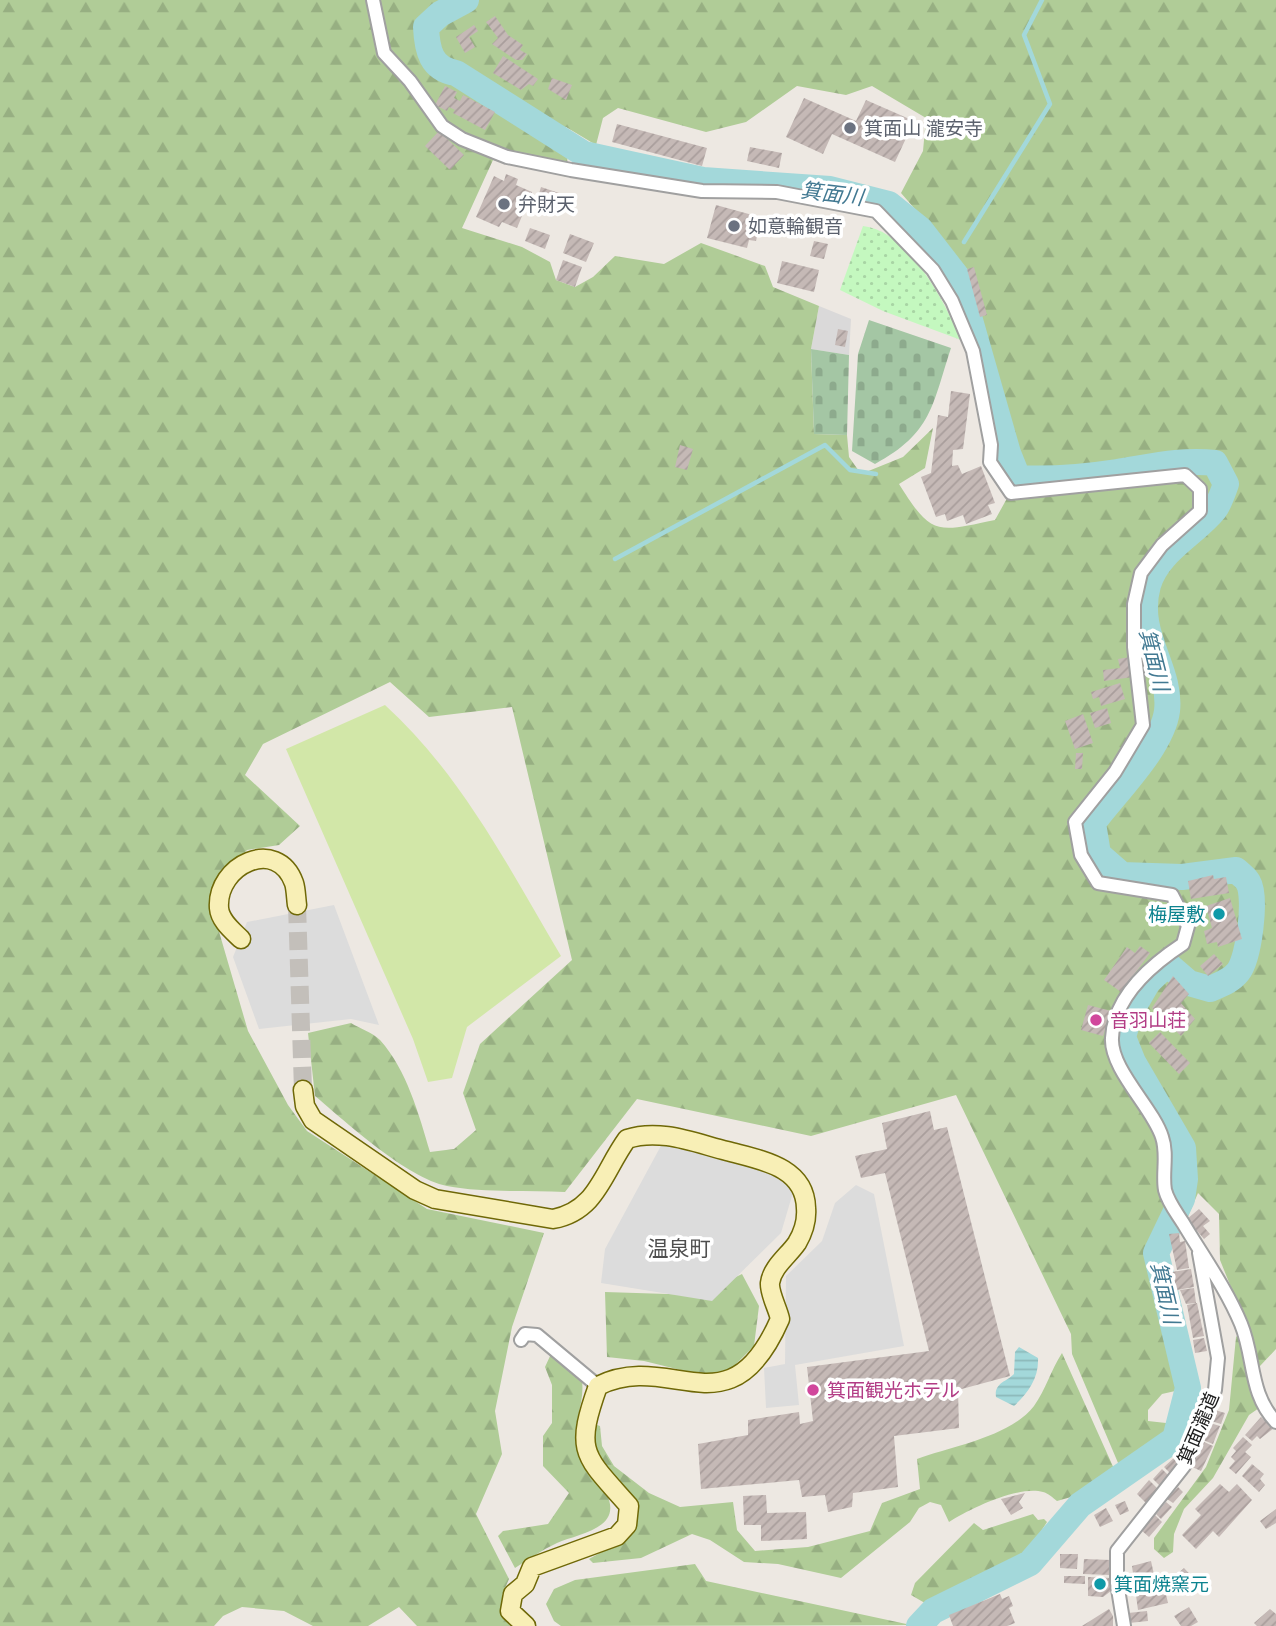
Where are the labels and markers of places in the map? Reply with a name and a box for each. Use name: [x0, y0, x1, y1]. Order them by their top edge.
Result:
place label: 箕面山 瀧安寺: [864, 116, 983, 141]
marker: 箕面山 瀧安寺: [842, 120, 858, 136]
place label: 弁財天: [518, 192, 575, 217]
marker: 弁財天: [496, 196, 512, 212]
place label: 如意輪観音: [748, 214, 843, 239]
marker: 如意輪観音: [726, 218, 742, 234]
place label: 梅屋敷: [1148, 902, 1205, 927]
marker: 梅屋敷: [1211, 906, 1227, 922]
place label: 音羽山荘: [1110, 1008, 1186, 1033]
marker: 音羽山荘: [1088, 1012, 1104, 1028]
place label: 箕面観光ホテル: [827, 1378, 960, 1403]
marker: 箕面観光ホテル: [805, 1382, 821, 1398]
place label: 箕面焼窯元: [1114, 1572, 1209, 1597]
marker: 箕面焼窯元: [1092, 1576, 1108, 1592]

